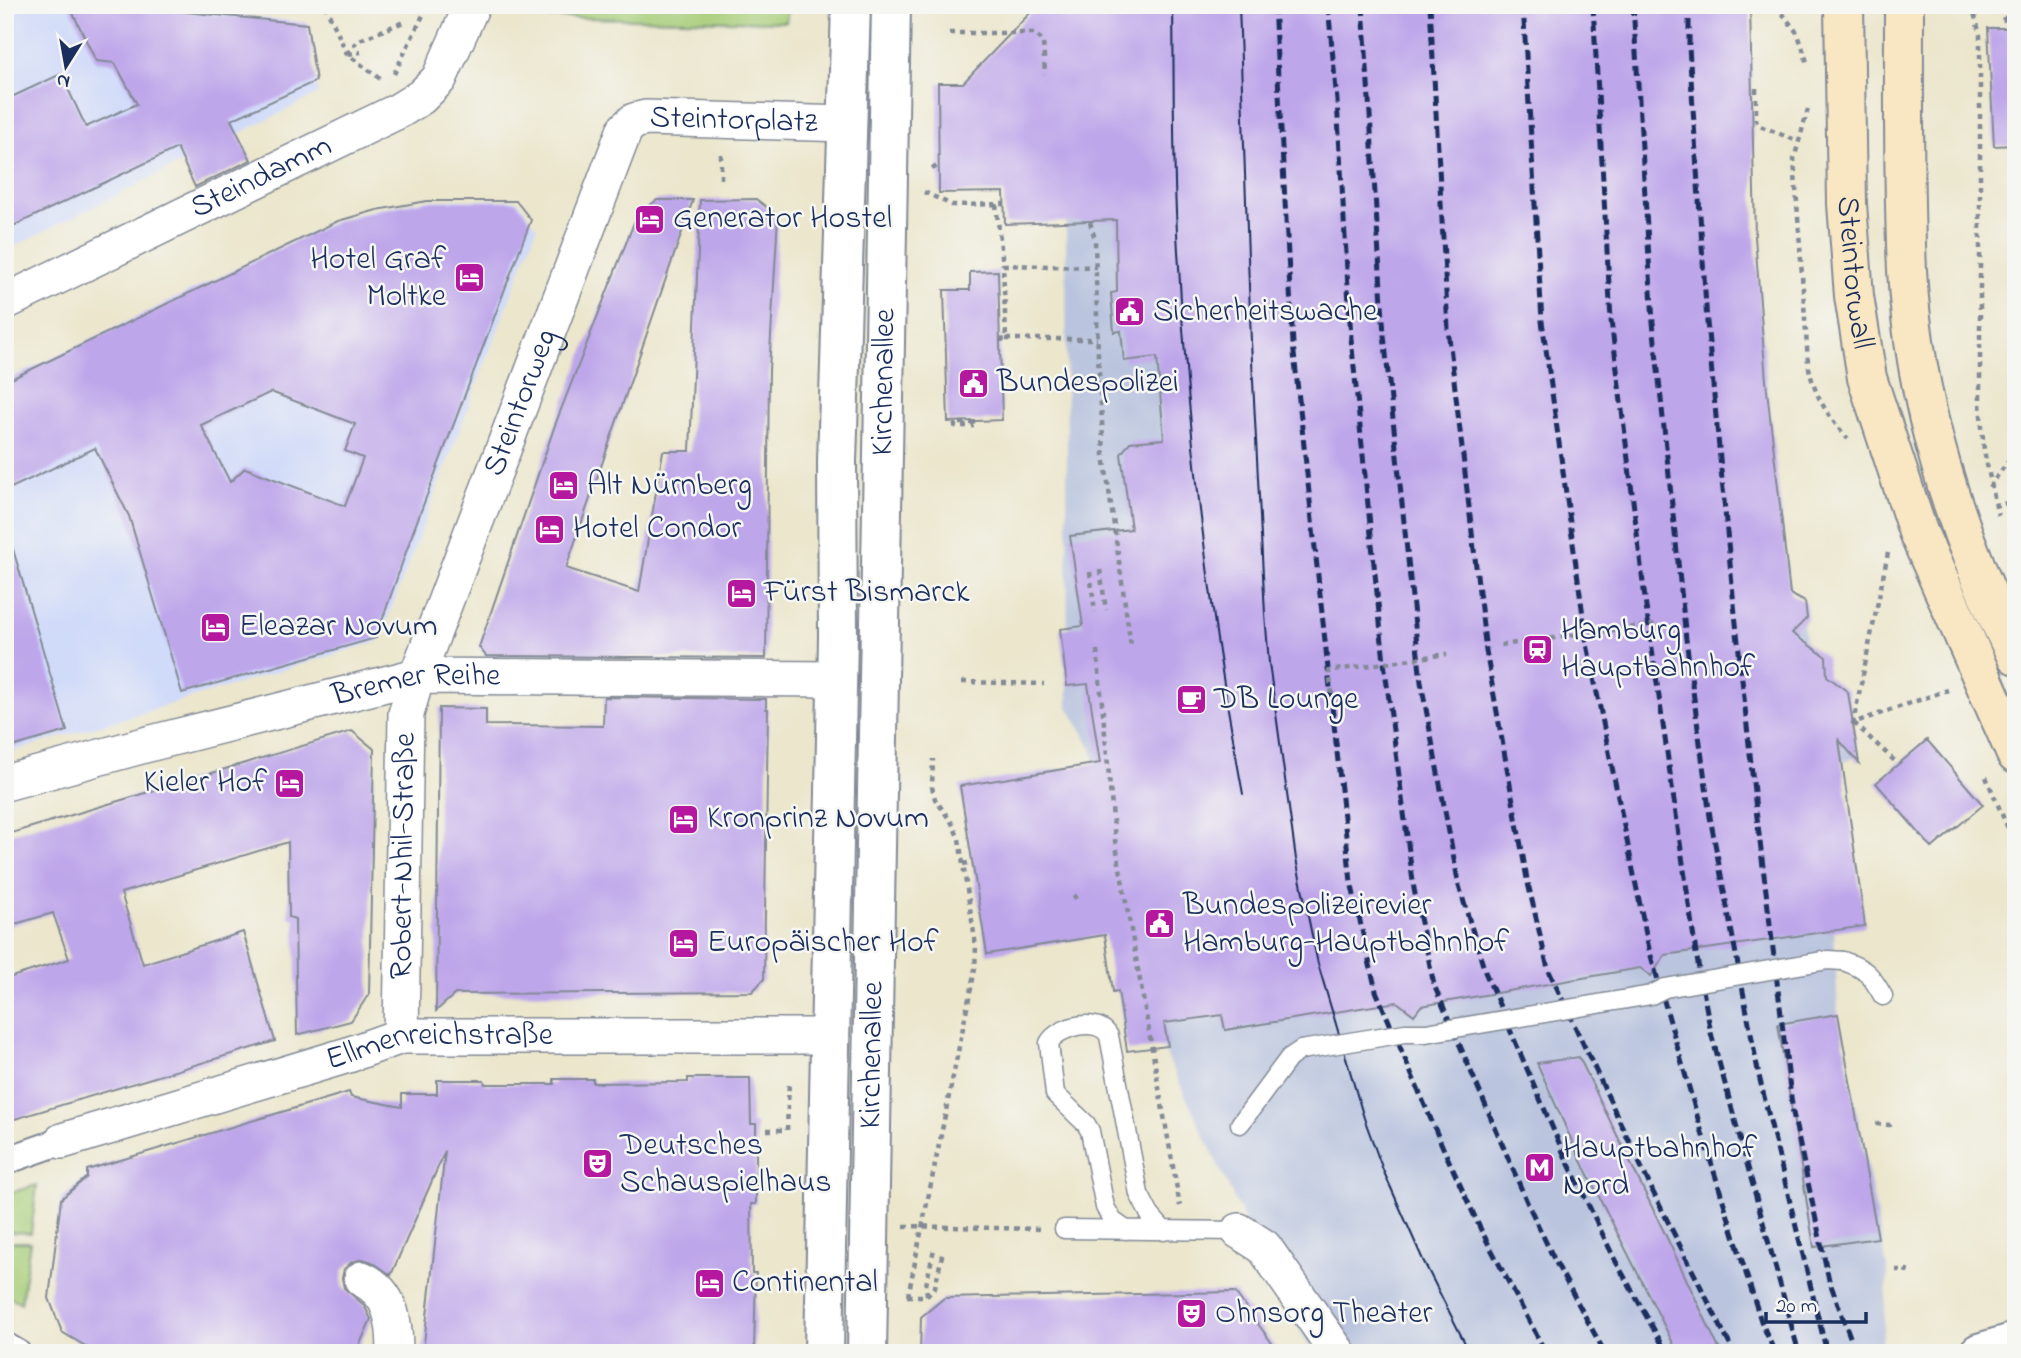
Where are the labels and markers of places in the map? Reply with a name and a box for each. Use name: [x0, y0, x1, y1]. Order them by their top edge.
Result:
place label: Generator Hostel: [673, 196, 892, 243]
hotel icon: Generator Hostel: [633, 202, 667, 236]
place label: Hotel Graf Moltke: [310, 237, 447, 321]
hotel icon: Hotel Graf Moltke: [452, 261, 486, 295]
place label: Sicherheitswache: [1153, 289, 1378, 336]
public building icon: Sicherheitswache: [1113, 295, 1147, 329]
place label: Bundespolizei: [996, 360, 1179, 407]
public building icon: Bundespolizei: [957, 366, 991, 400]
place label: Alt Nürnberg: [587, 463, 752, 510]
hotel icon: Alt Nürnberg: [547, 469, 581, 503]
place label: Hotel Condor: [573, 506, 741, 553]
hotel icon: Hotel Condor: [533, 512, 567, 546]
place label: Fürst Bismarck: [763, 570, 970, 617]
hotel icon: Fürst Bismarck: [724, 576, 758, 610]
place label: Eleazar Novum: [239, 604, 438, 651]
place label: Hamburg Hauptbahnhof: [1561, 608, 1755, 692]
hotel icon: Eleazar Novum: [199, 610, 233, 644]
station icon: Hamburg Hauptbahnhof: [1521, 632, 1555, 666]
place label: DB Lounge: [1213, 677, 1359, 724]
cafe icon: DB Lounge: [1174, 683, 1208, 717]
place label: Kieler Hof: [144, 760, 267, 807]
hotel icon: Kieler Hof: [273, 766, 307, 800]
place label: Kronprinz Novum: [707, 796, 929, 843]
hotel icon: Kronprinz Novum: [667, 802, 701, 836]
place label: Bundespolizeirevier Hamburg-Hauptbahnhof: [1182, 883, 1509, 967]
public building icon: Bundespolizeirevier Hamburg-Hauptbahnhof: [1143, 907, 1177, 941]
place label: Europäischer Hof: [707, 920, 939, 967]
hotel icon: Europäischer Hof: [667, 926, 701, 960]
place label: Deutsches Schauspielhaus: [619, 1123, 832, 1207]
place label: Hauptbahnhof Nord: [1563, 1126, 1757, 1210]
theatre icon: Deutsches Schauspielhaus: [580, 1147, 614, 1181]
metro station icon: Hauptbahnhof Nord: [1523, 1150, 1557, 1184]
place label: Continental: [732, 1260, 878, 1307]
hotel icon: Continental: [692, 1266, 726, 1300]
place label: Ohnsorg Theater: [1215, 1291, 1432, 1338]
theatre icon: Ohnsorg Theater: [1175, 1297, 1209, 1331]

